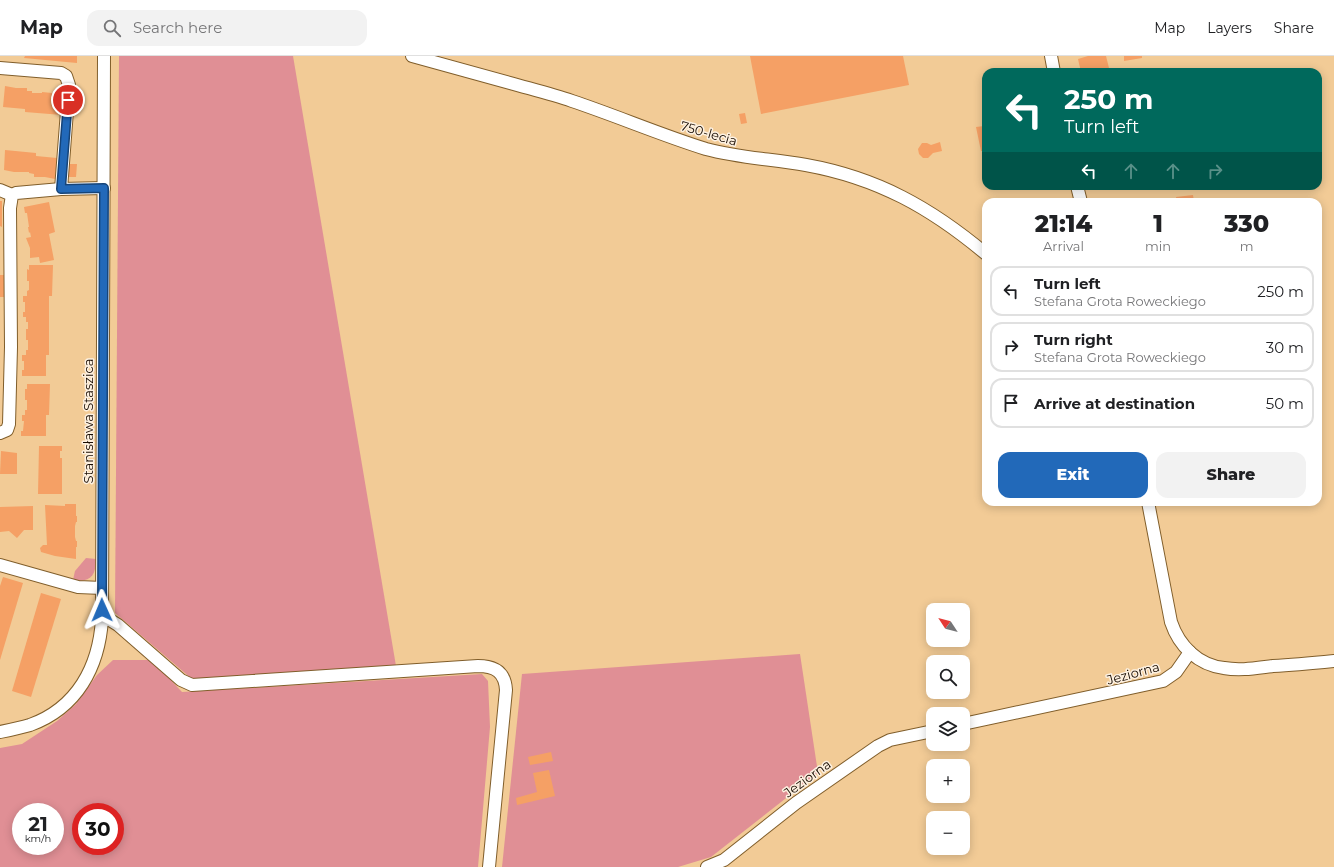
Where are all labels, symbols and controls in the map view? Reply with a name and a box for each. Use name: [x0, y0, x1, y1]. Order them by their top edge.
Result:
search box: [87, 10, 367, 46]
text: Map: [20, 16, 63, 39]
icon: search: [101, 17, 123, 39]
text: Search here: [133, 18, 222, 37]
text: Map: [1154, 19, 1185, 37]
text: Layers: [1207, 19, 1252, 37]
text: Share: [1274, 19, 1314, 37]
text: 250 m: [1064, 82, 1154, 116]
pin: [51, 83, 85, 117]
icon: left: [998, 84, 1050, 136]
icon: arrive: [57, 89, 79, 111]
text: Turn left: [1064, 116, 1139, 138]
street label: 750-lecia: [679, 117, 739, 149]
icon: left: [1078, 160, 1100, 182]
icon: ahead: [1120, 160, 1142, 182]
icon: ahead: [1162, 160, 1184, 182]
icon: right: [1204, 160, 1226, 182]
text: 21:14: [1035, 209, 1092, 238]
text: 1: [1153, 209, 1163, 238]
text: 330: [1224, 209, 1269, 238]
text: Arrival: [1043, 238, 1084, 254]
text: min: [1145, 238, 1171, 254]
text: m: [1240, 238, 1253, 254]
text: Turn left: [1034, 274, 1101, 293]
icon: left: [1000, 280, 1022, 302]
text: 250 m: [1257, 282, 1304, 301]
text: Stefana Grota Roweckiego: [1034, 293, 1206, 309]
text: Turn right: [1034, 330, 1113, 349]
icon: right: [1000, 336, 1022, 358]
text: 30 m: [1266, 338, 1304, 357]
text: Stefana Grota Roweckiego: [1034, 349, 1206, 365]
street label: Stanisława Staszica: [80, 359, 96, 483]
icon: arrive: [1000, 392, 1022, 414]
text: Arrive at destination: [1034, 394, 1195, 413]
text: 50 m: [1266, 394, 1304, 413]
button: Exit: [998, 452, 1148, 498]
button: Share: [1156, 452, 1306, 498]
position arrow: [81, 589, 123, 631]
north arrow: [926, 603, 970, 647]
map controls: [926, 603, 970, 855]
button: search: [926, 655, 970, 699]
street label: Jeziorna: [1104, 658, 1161, 688]
button: layers: [926, 707, 970, 751]
street label: Jeziorna: [780, 756, 834, 801]
button: +: [926, 759, 970, 803]
speed limit sign: 30: [72, 803, 124, 855]
button: −: [926, 811, 970, 855]
text: 21: [28, 812, 48, 836]
text: km/h: [25, 832, 51, 845]

